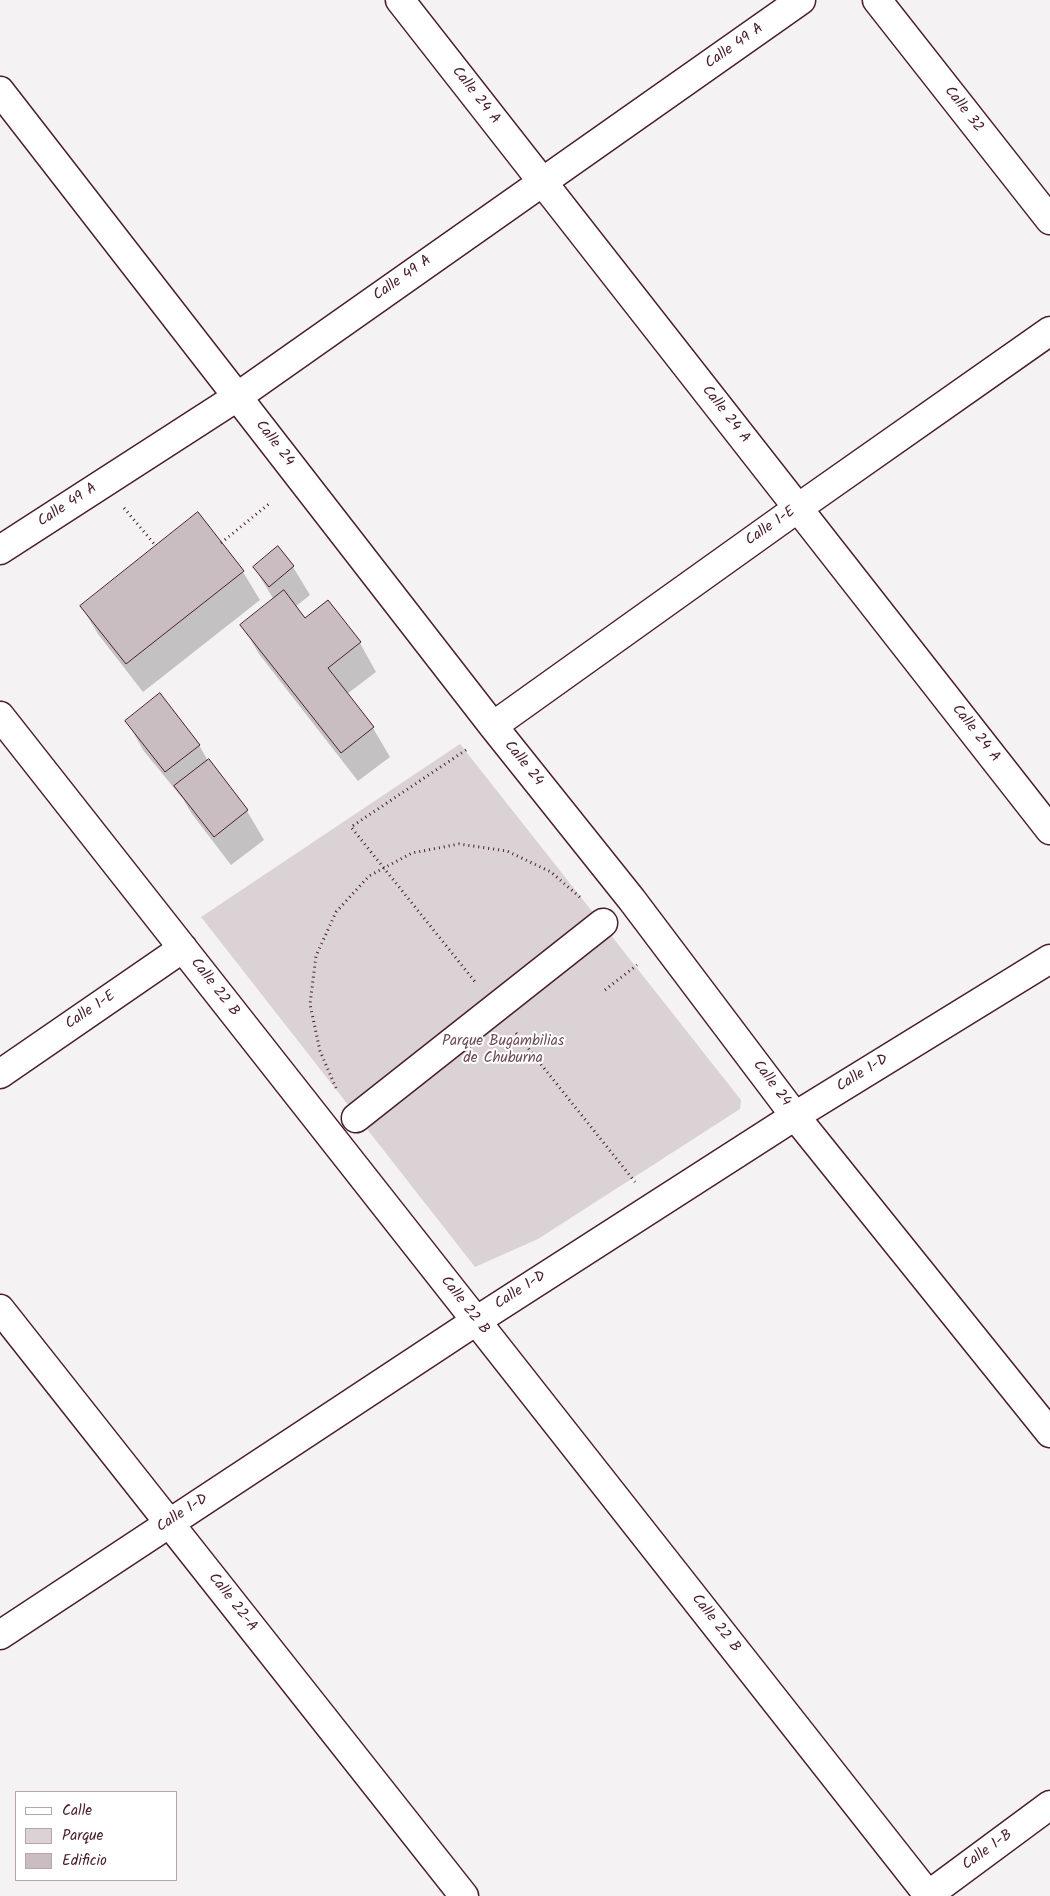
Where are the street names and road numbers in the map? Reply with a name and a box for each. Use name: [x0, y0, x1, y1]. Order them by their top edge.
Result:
street label: Calle 49 A: [702, 20, 768, 74]
street label: Calle 24 A: [447, 64, 503, 128]
street label: Calle 32: [939, 83, 987, 137]
street label: Calle 49 A: [370, 252, 436, 306]
street label: Calle 24 A: [697, 383, 753, 447]
street label: Calle 24: [251, 418, 297, 470]
street label: Calle 49 A: [35, 480, 101, 532]
street label: Calle 1-E: [743, 503, 799, 551]
street label: Calle 24 A: [947, 702, 1003, 766]
street label: Calle 24: [499, 738, 547, 790]
street label: Calle 22 B: [186, 955, 242, 1021]
street label: Calle 1-E: [63, 988, 119, 1034]
street label: Calle 1-D: [834, 1051, 892, 1097]
street label: Calle 24: [748, 1057, 794, 1111]
street label: Calle 1-D: [492, 1268, 550, 1314]
street label: Calle 22 B: [436, 1273, 492, 1339]
street label: Calle 1-D: [154, 1491, 212, 1537]
street label: Calle 22-A: [203, 1570, 261, 1636]
street label: Calle 22 B: [687, 1591, 743, 1657]
street label: Calle 1-B: [960, 1827, 1016, 1875]

